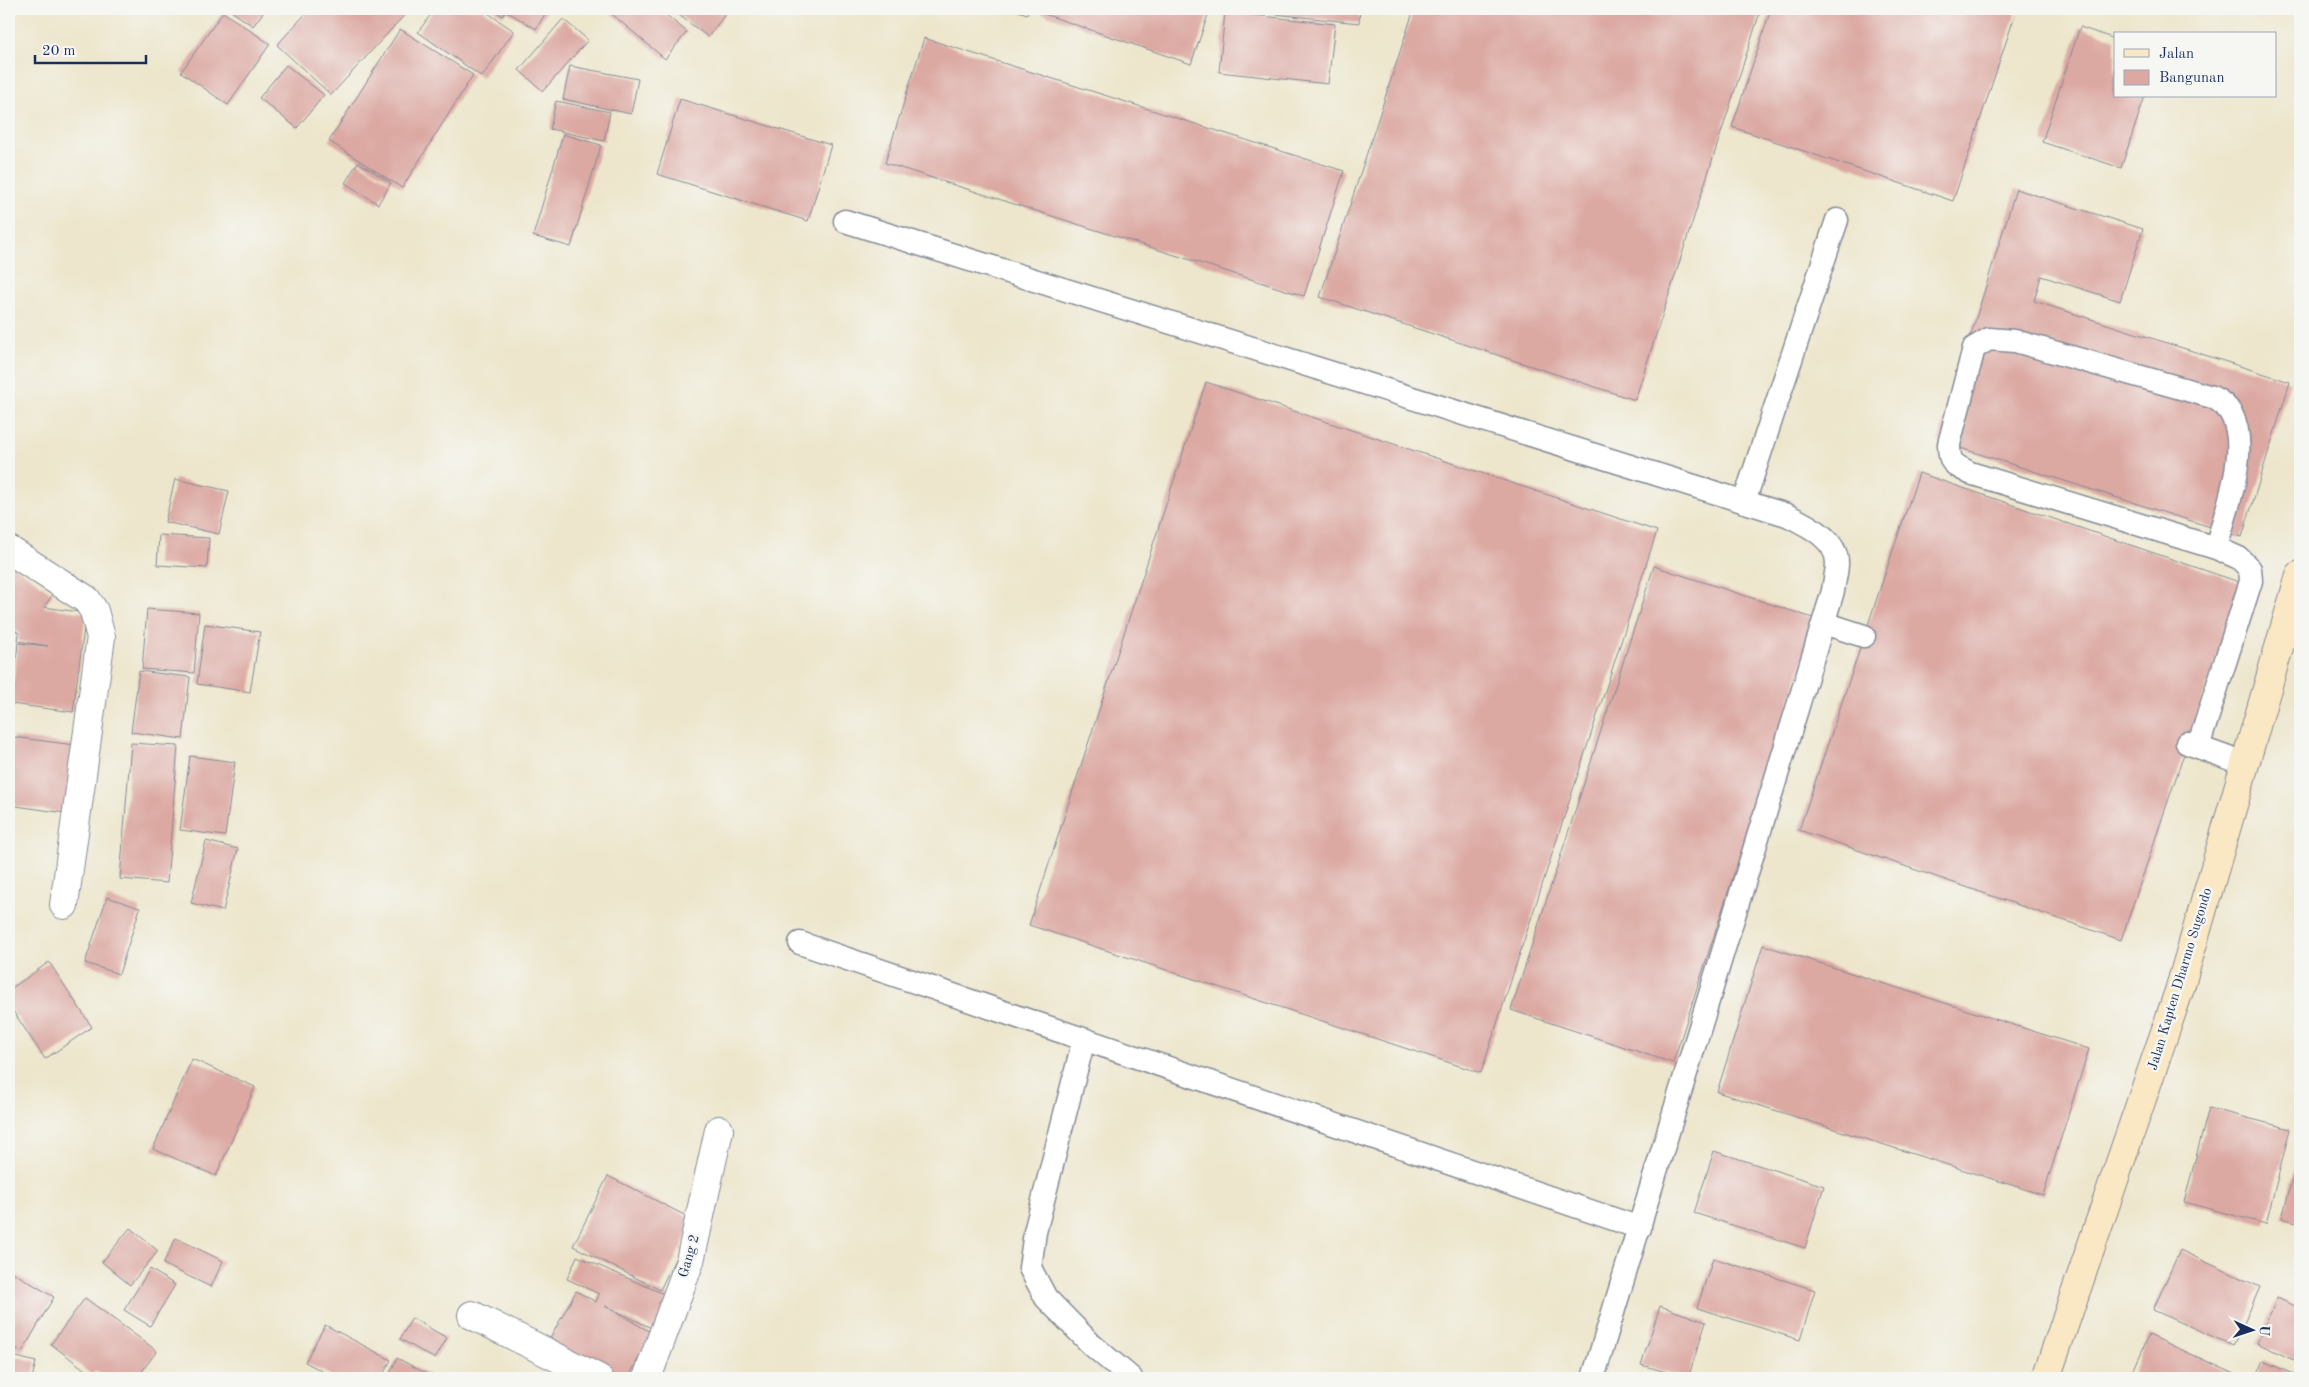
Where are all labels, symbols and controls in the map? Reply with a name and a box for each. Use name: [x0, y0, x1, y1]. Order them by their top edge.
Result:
scale bar: [35, 32, 146, 64]
legend: [2114, 32, 2276, 98]
text: 20 m: [42, 44, 76, 59]
text: Jalan: [2159, 47, 2194, 62]
text: Bangunan: [2159, 71, 2225, 86]
street label: Jalan Kapten Dharmo Sugondo: [2146, 886, 2214, 1072]
street label: Gang 2: [676, 1233, 702, 1279]
north arrow: [2226, 1304, 2276, 1354]
text: U: [2257, 1325, 2271, 1337]

